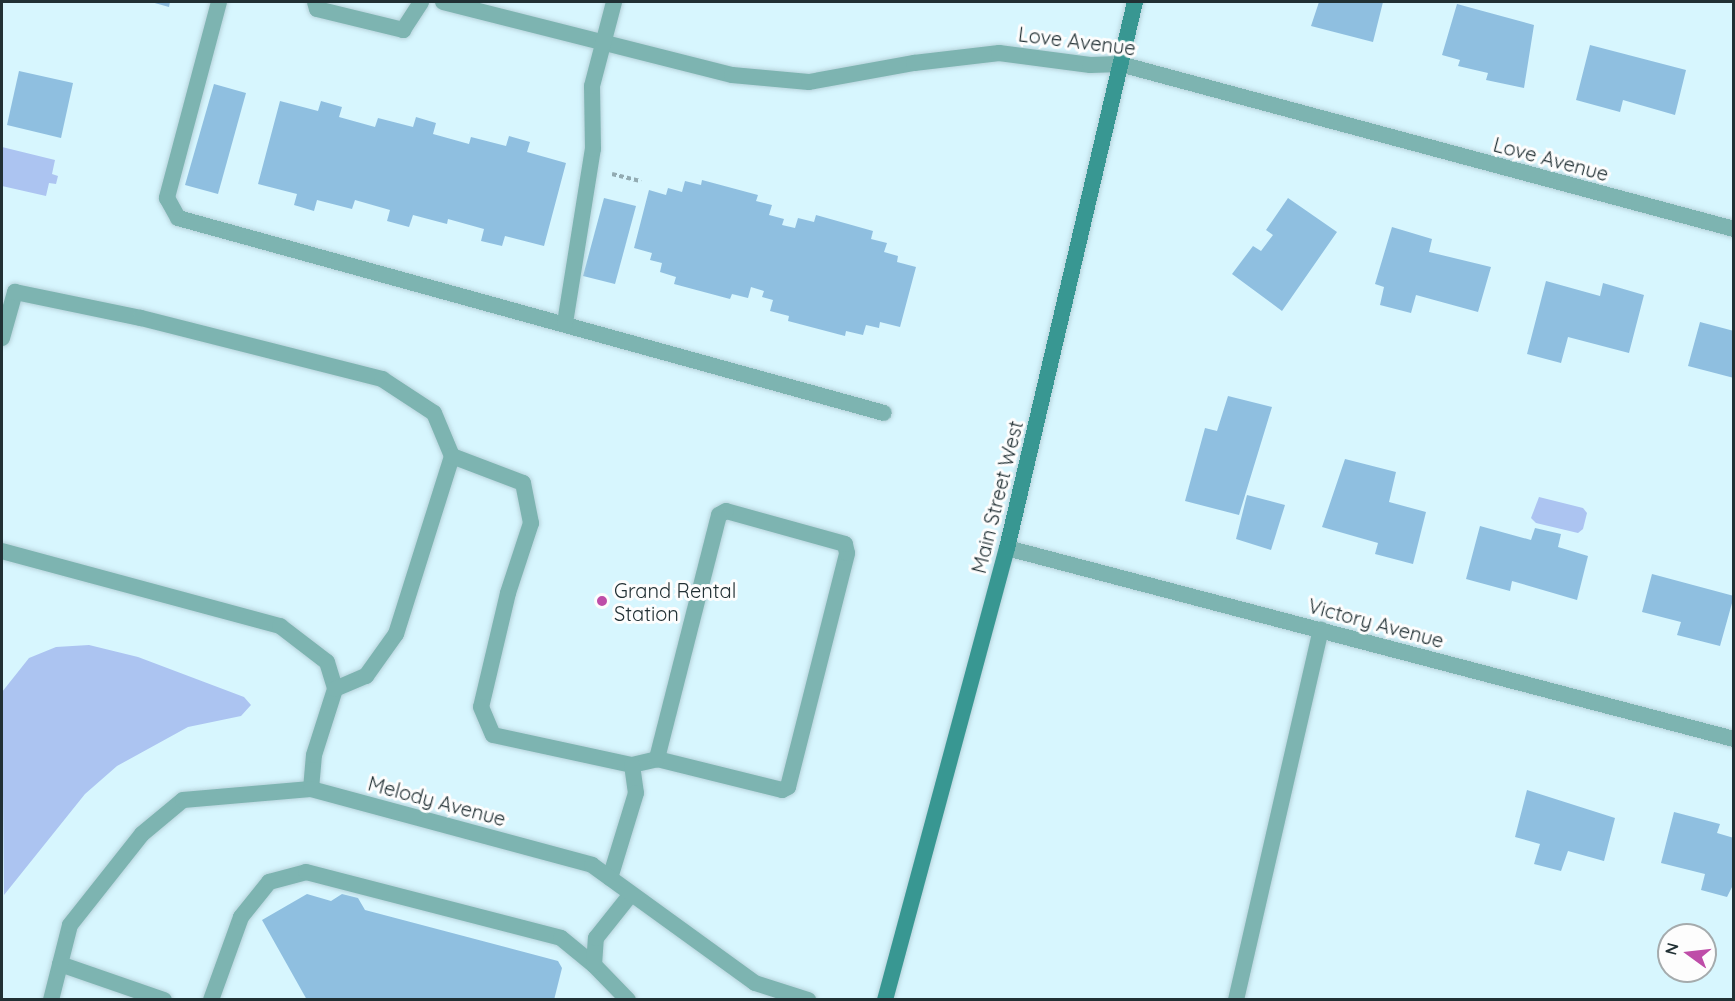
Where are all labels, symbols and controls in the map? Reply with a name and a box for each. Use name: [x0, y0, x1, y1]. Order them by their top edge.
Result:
street label: Love Avenue: [1017, 22, 1137, 60]
street label: Love Avenue: [1491, 132, 1611, 186]
street label: Main Street West: [966, 418, 1028, 576]
place label: Grand Rental Station: [614, 578, 736, 625]
street label: Victory Avenue: [1305, 593, 1447, 653]
marker: Grand Rental Station: [595, 594, 609, 608]
street label: Melody Avenue: [365, 771, 509, 831]
north arrow: [1657, 923, 1717, 983]
text: N: [1660, 941, 1683, 957]

